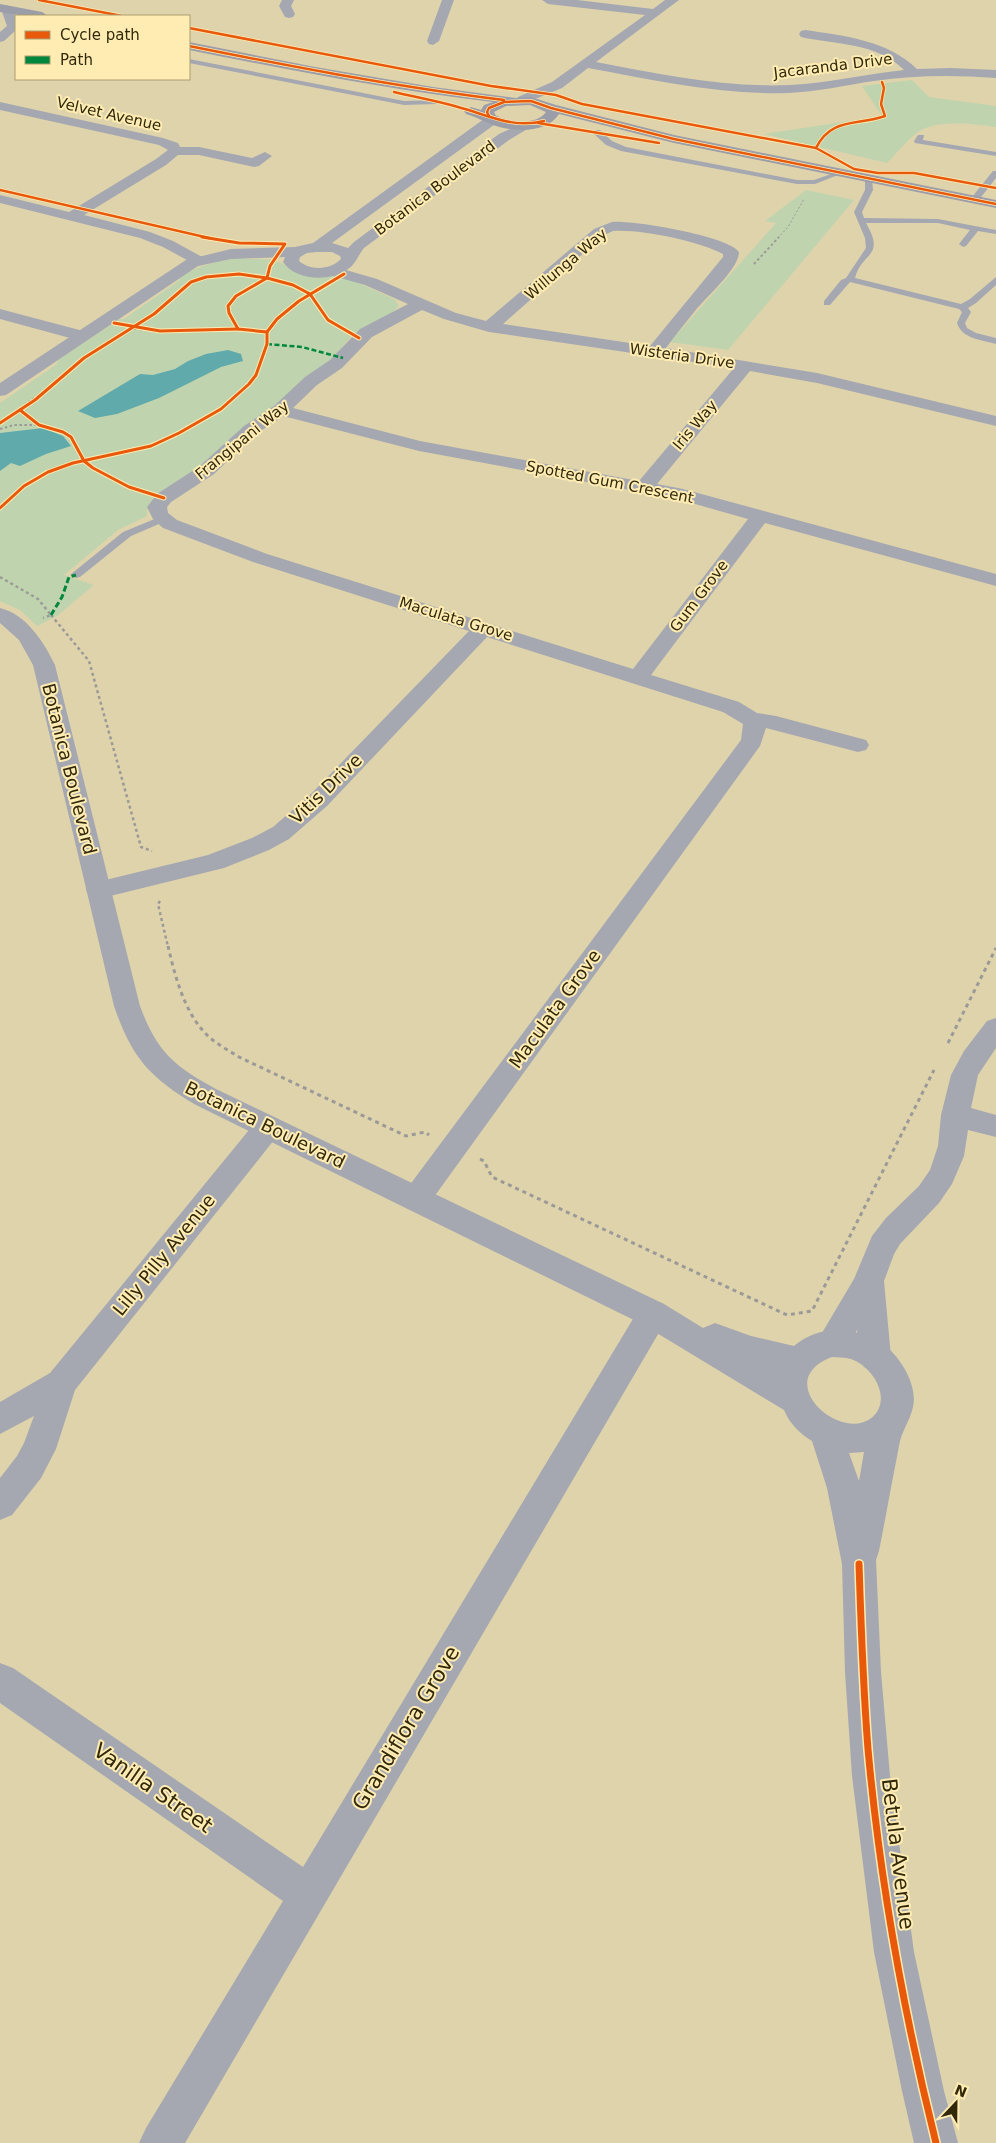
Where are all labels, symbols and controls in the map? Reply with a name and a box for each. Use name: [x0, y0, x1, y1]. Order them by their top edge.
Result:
legend: [15, 15, 190, 80]
text: Cycle path: [60, 26, 140, 44]
street label: Jacaranda Drive: [772, 50, 893, 82]
text: Path: [60, 51, 93, 69]
street label: Velvet Avenue: [55, 93, 163, 135]
street label: Botanica Boulevard: [371, 137, 499, 239]
street label: Willunga Way: [521, 224, 611, 304]
street label: Wisteria Drive: [628, 340, 736, 372]
street label: Iris Way: [669, 396, 721, 453]
street label: Frangipani Way: [192, 397, 293, 483]
street label: Spotted Gum Crescent: [525, 457, 695, 507]
street label: Gum Grove: [666, 557, 732, 635]
street label: Maculata Grove: [397, 593, 515, 645]
street label: Botanica Boulevard: [38, 681, 101, 857]
street label: Vitis Drive: [285, 749, 366, 828]
street label: Maculata Grove: [505, 945, 605, 1072]
street label: Botanica Boulevard: [182, 1077, 349, 1172]
street label: Lilly Pilly Avenue: [108, 1190, 219, 1320]
street label: Grandiflora Grove: [348, 1642, 464, 1814]
street label: Vanilla Street: [89, 1738, 217, 1838]
street label: Betula Avenue: [877, 1777, 919, 1931]
north arrow: [931, 2078, 981, 2128]
text: N: [952, 2081, 969, 2101]

